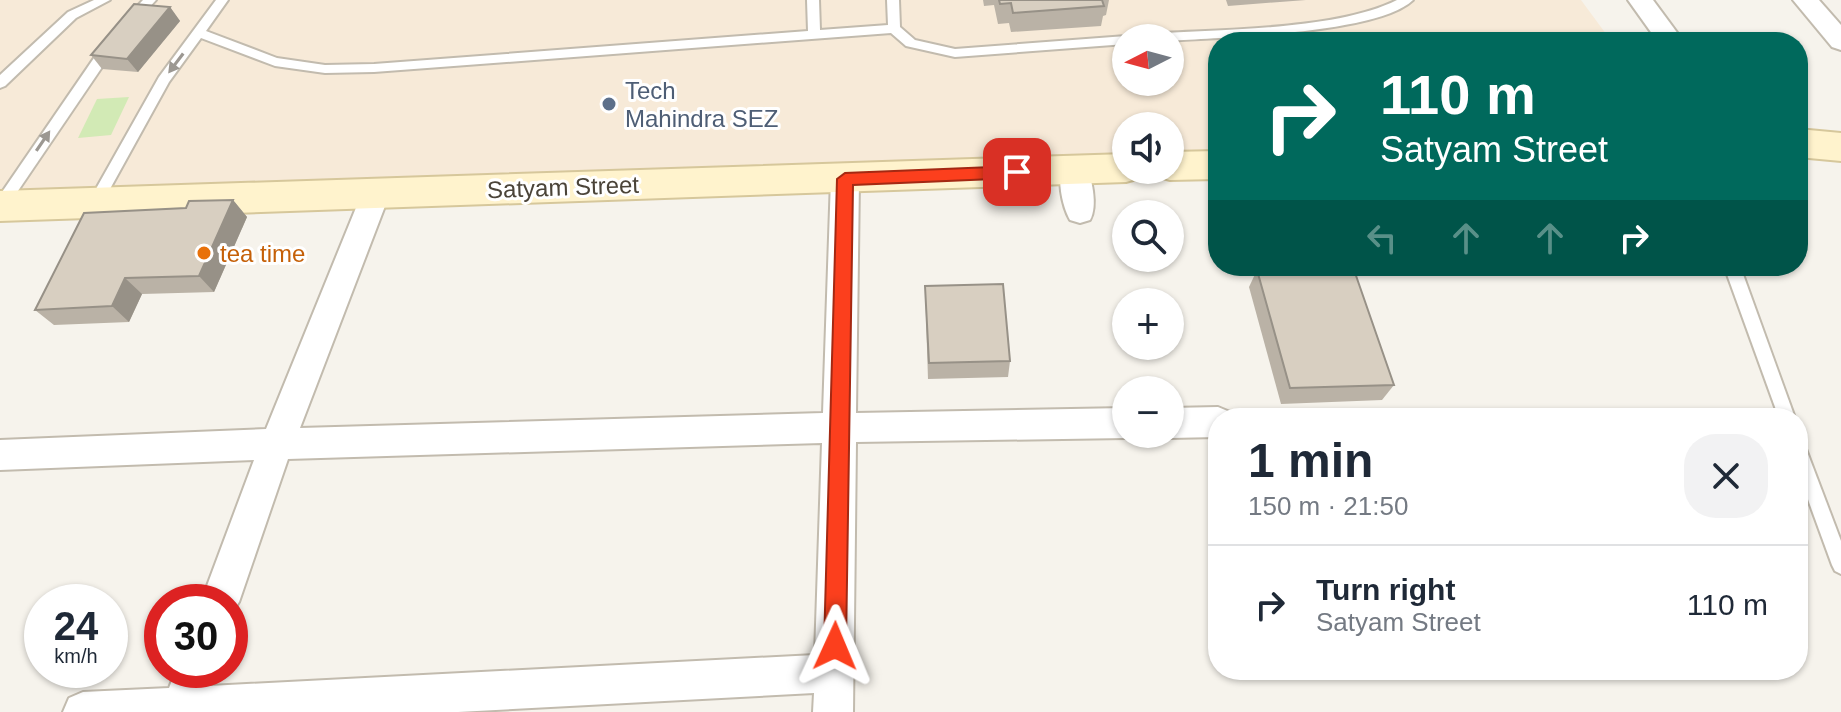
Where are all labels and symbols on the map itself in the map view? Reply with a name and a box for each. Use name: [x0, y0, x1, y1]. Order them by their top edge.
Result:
north arrow: [1112, 24, 1184, 96]
one-way arrow: [169, 53, 185, 73]
place label: Tech Mahindra SEZ: [625, 77, 778, 132]
marker: Tech Mahindra SEZ: [600, 95, 618, 113]
one-way arrow: [36, 130, 51, 151]
pin: [983, 138, 1051, 206]
street label: Satyam Street: [487, 171, 640, 203]
place label: tea time: [220, 240, 305, 267]
marker: tea time: [195, 244, 213, 262]
speed limit sign: 30: [144, 584, 248, 688]
position arrow: [793, 604, 877, 688]

